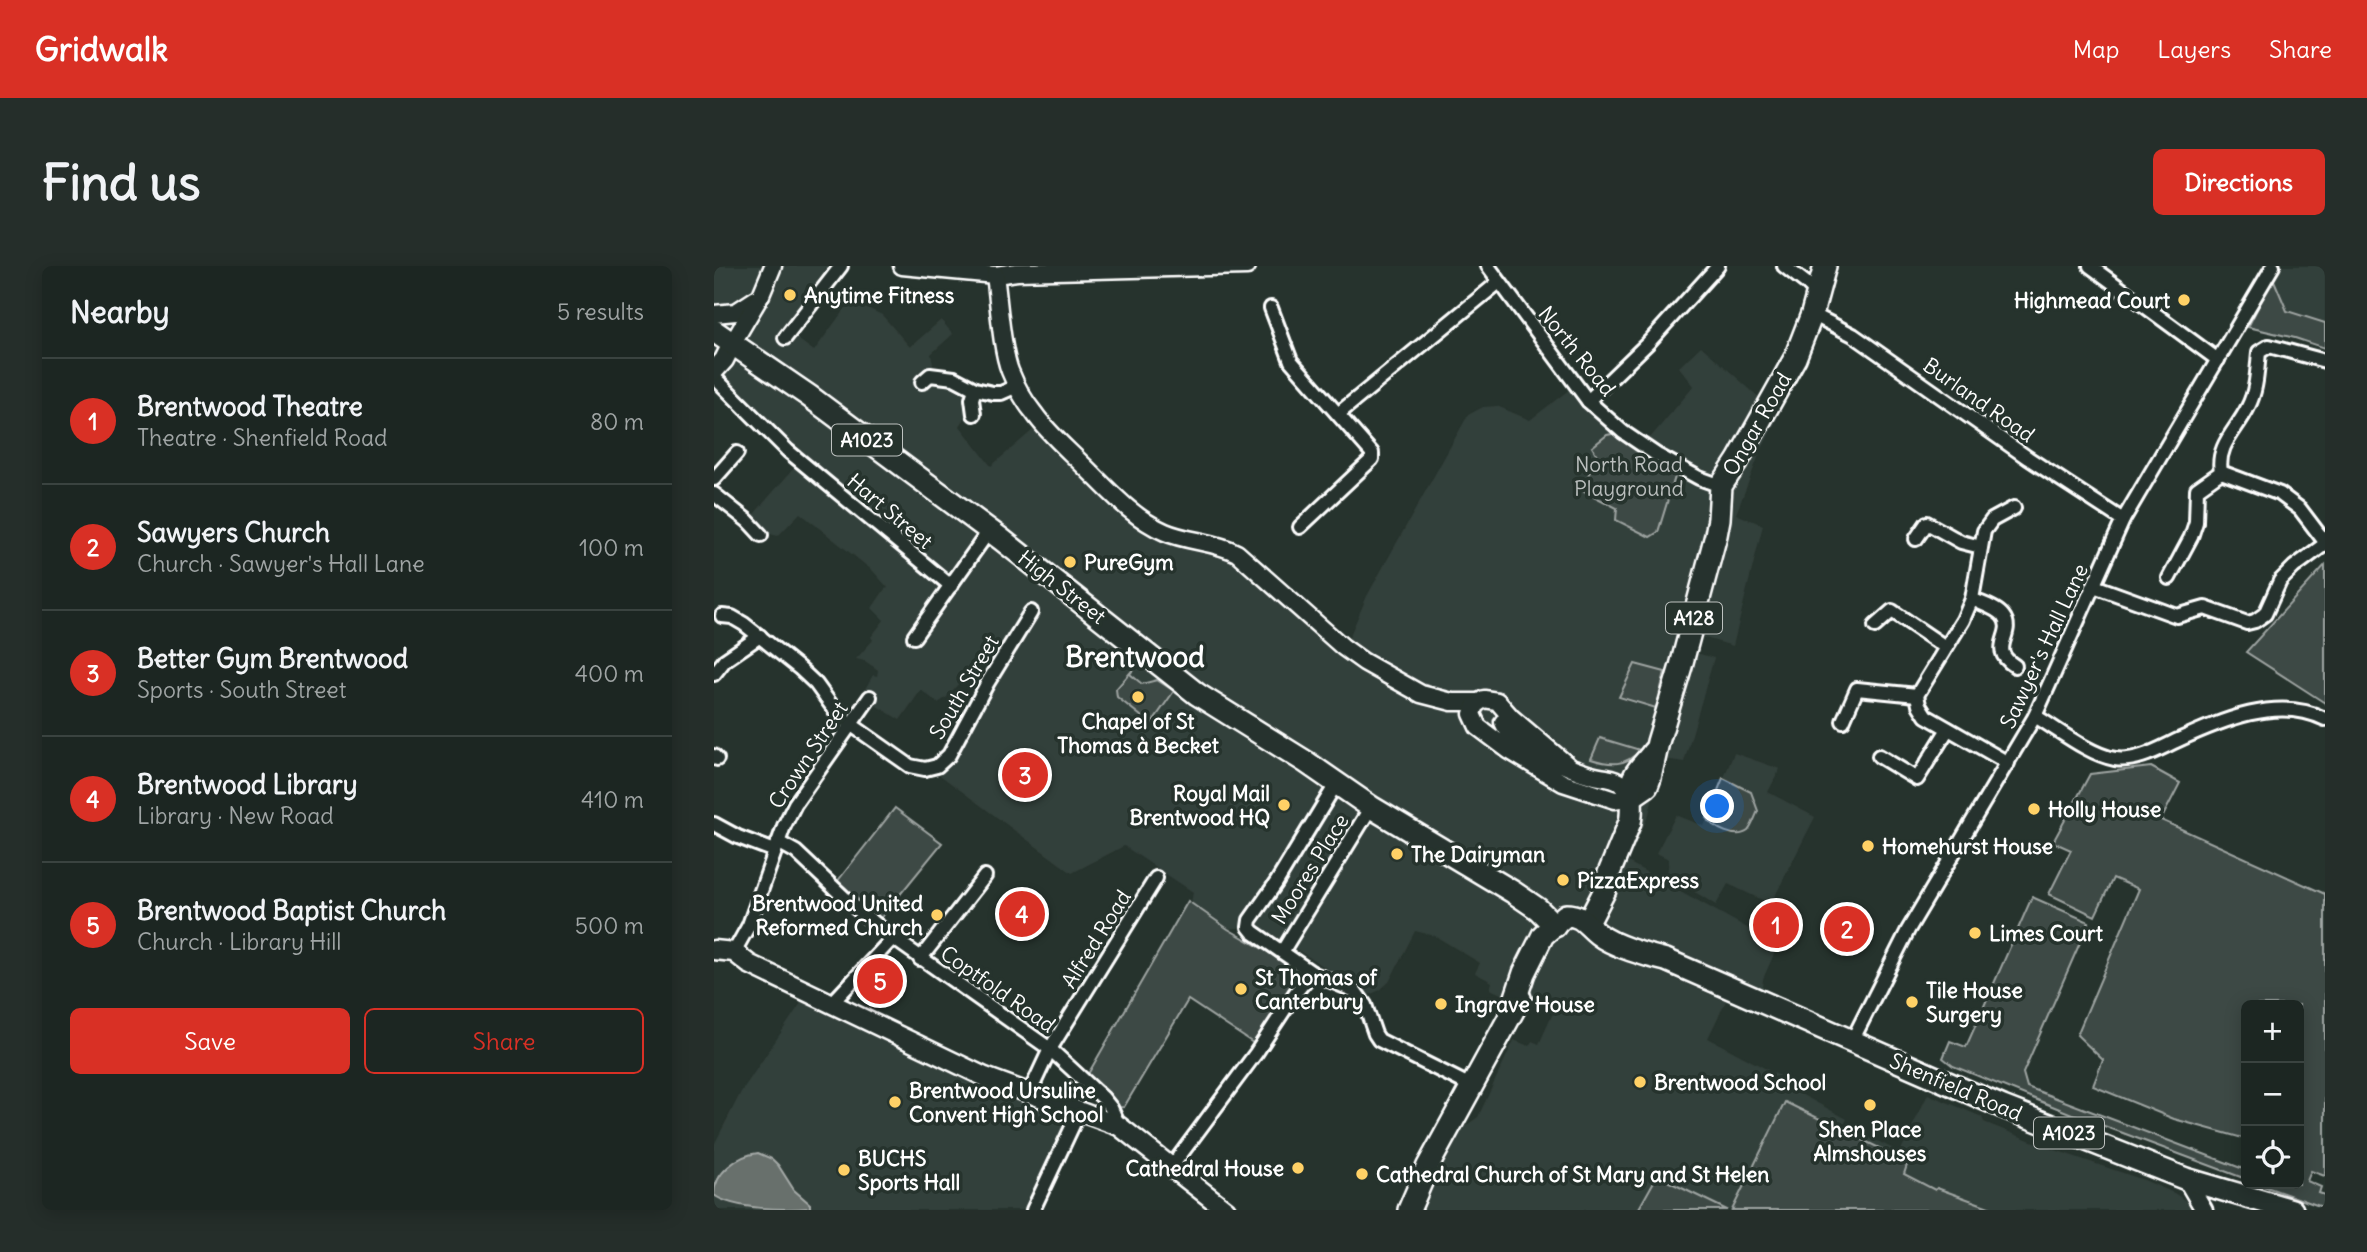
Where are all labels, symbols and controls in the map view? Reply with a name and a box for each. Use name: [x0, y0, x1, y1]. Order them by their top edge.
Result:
text: Gridwalk: [35, 28, 168, 70]
text: Map: [2073, 34, 2119, 64]
text: Layers: [2157, 34, 2231, 64]
text: Share: [2269, 34, 2332, 64]
button: Directions: [2153, 149, 2325, 215]
text: Find us: [42, 152, 200, 213]
place label: Anytime Fitness: [804, 282, 955, 309]
marker: Anytime Fitness: [782, 287, 798, 303]
place label: Highmead Court: [2014, 287, 2171, 314]
marker: Highmead Court: [2176, 292, 2192, 308]
text: Nearby: [70, 293, 170, 331]
text: 5 results: [557, 297, 644, 326]
street label: North Road: [1532, 300, 1622, 402]
street label: Burland Road: [1918, 352, 2040, 448]
street label: Ongar Road: [1717, 367, 1797, 481]
text: Brentwood Theatre: [137, 390, 363, 423]
text: 1: [88, 407, 98, 436]
text: 80 m: [590, 407, 644, 436]
text: Theatre · Shenfield Road: [137, 423, 388, 452]
road number: A1023: [832, 424, 902, 456]
park label: North Road Playground: [1574, 451, 1684, 502]
street label: Hart Street: [842, 467, 938, 555]
text: Sawyers Church: [137, 516, 330, 549]
text: 2: [87, 533, 99, 562]
text: 100 m: [579, 533, 644, 562]
street label: High Street: [1012, 544, 1112, 630]
text: Church · Sawyer's Hall Lane: [137, 549, 425, 578]
place label: PureGym: [1084, 549, 1174, 576]
marker: PureGym: [1062, 554, 1078, 570]
street label: Sawyer's Hall Lane: [1994, 559, 2094, 733]
road number: A128: [1666, 602, 1722, 634]
street label: South Street: [923, 630, 1005, 744]
district label: Brentwood: [1065, 639, 1205, 675]
text: Better Gym Brentwood: [137, 642, 408, 675]
text: 3: [86, 659, 100, 688]
text: 400 m: [575, 659, 644, 688]
text: Sports · South Street: [137, 675, 347, 704]
marker: Chapel of St Thomas à Becket: [1130, 689, 1146, 705]
street label: Crown Street: [762, 696, 854, 814]
place label: Chapel of St Thomas à Becket: [1057, 708, 1220, 759]
pin: 3: [1002, 749, 1048, 801]
text: Brentwood Library: [137, 768, 357, 801]
place label: Royal Mail Brentwood HQ: [1130, 780, 1270, 831]
text: 4: [86, 785, 100, 814]
text: 410 m: [581, 785, 644, 814]
your location: [1700, 789, 1734, 823]
place label: Holly House: [2048, 796, 2161, 823]
marker: Royal Mail Brentwood HQ: [1276, 797, 1292, 813]
text: Library · New Road: [137, 801, 334, 830]
marker: Holly House: [2026, 801, 2042, 817]
street label: Moores Place: [1265, 809, 1355, 929]
place label: Homehurst House: [1882, 833, 2053, 860]
marker: Homehurst House: [1860, 838, 1876, 854]
place label: The Dairyman: [1411, 841, 1545, 868]
marker: The Dairyman: [1389, 846, 1405, 862]
place label: PizzaExpress: [1577, 867, 1700, 894]
marker: PizzaExpress: [1555, 872, 1571, 888]
street label: Alfred Road: [1055, 885, 1137, 993]
pin: 4: [999, 888, 1045, 940]
place label: Brentwood United Reformed Church: [752, 890, 924, 941]
text: Brentwood Baptist Church: [137, 894, 446, 927]
pin: 1: [1753, 899, 1799, 951]
pin: 2: [1824, 903, 1870, 955]
marker: Brentwood United Reformed Church: [929, 907, 945, 923]
text: 5: [86, 911, 100, 940]
text: 500 m: [575, 911, 644, 940]
place label: Limes Court: [1989, 920, 2104, 947]
marker: Limes Court: [1967, 925, 1983, 941]
text: Church · Library Hill: [137, 927, 341, 956]
street label: Coptfold Road: [935, 940, 1061, 1038]
pin: 5: [857, 955, 903, 1007]
place label: St Thomas of Canterbury: [1255, 964, 1378, 1015]
place label: Tile House Surgery: [1926, 977, 2023, 1028]
marker: St Thomas of Canterbury: [1233, 981, 1249, 997]
place label: Ingrave House: [1455, 991, 1595, 1018]
marker: Tile House Surgery: [1904, 994, 1920, 1010]
marker: Ingrave House: [1433, 996, 1449, 1012]
map controls: [2241, 1000, 2304, 1189]
button: +: [2241, 1000, 2304, 1063]
button: Save: [70, 1008, 350, 1074]
button: Share: [364, 1008, 644, 1074]
street label: Shenfield Road: [1886, 1047, 2026, 1127]
button: −: [2241, 1063, 2304, 1126]
place label: Brentwood School: [1654, 1069, 1826, 1096]
marker: Brentwood School: [1632, 1074, 1648, 1090]
place label: Brentwood Ursuline Convent High School: [909, 1077, 1103, 1128]
marker: Brentwood Ursuline Convent High School: [887, 1094, 903, 1110]
marker: Shen Place Almshouses: [1862, 1097, 1878, 1113]
place label: Shen Place Almshouses: [1814, 1116, 1927, 1167]
road number: A1023: [2034, 1118, 2104, 1148]
button: locate: [2241, 1126, 2304, 1189]
place label: BUCHS Sports Hall: [858, 1145, 960, 1196]
place label: Cathedral House: [1125, 1155, 1284, 1182]
marker: Cathedral House: [1290, 1160, 1306, 1176]
place label: Cathedral Church of St Mary and St Helen: [1376, 1161, 1769, 1188]
marker: BUCHS Sports Hall: [836, 1162, 852, 1178]
marker: Cathedral Church of St Mary and St Helen: [1354, 1166, 1370, 1182]

